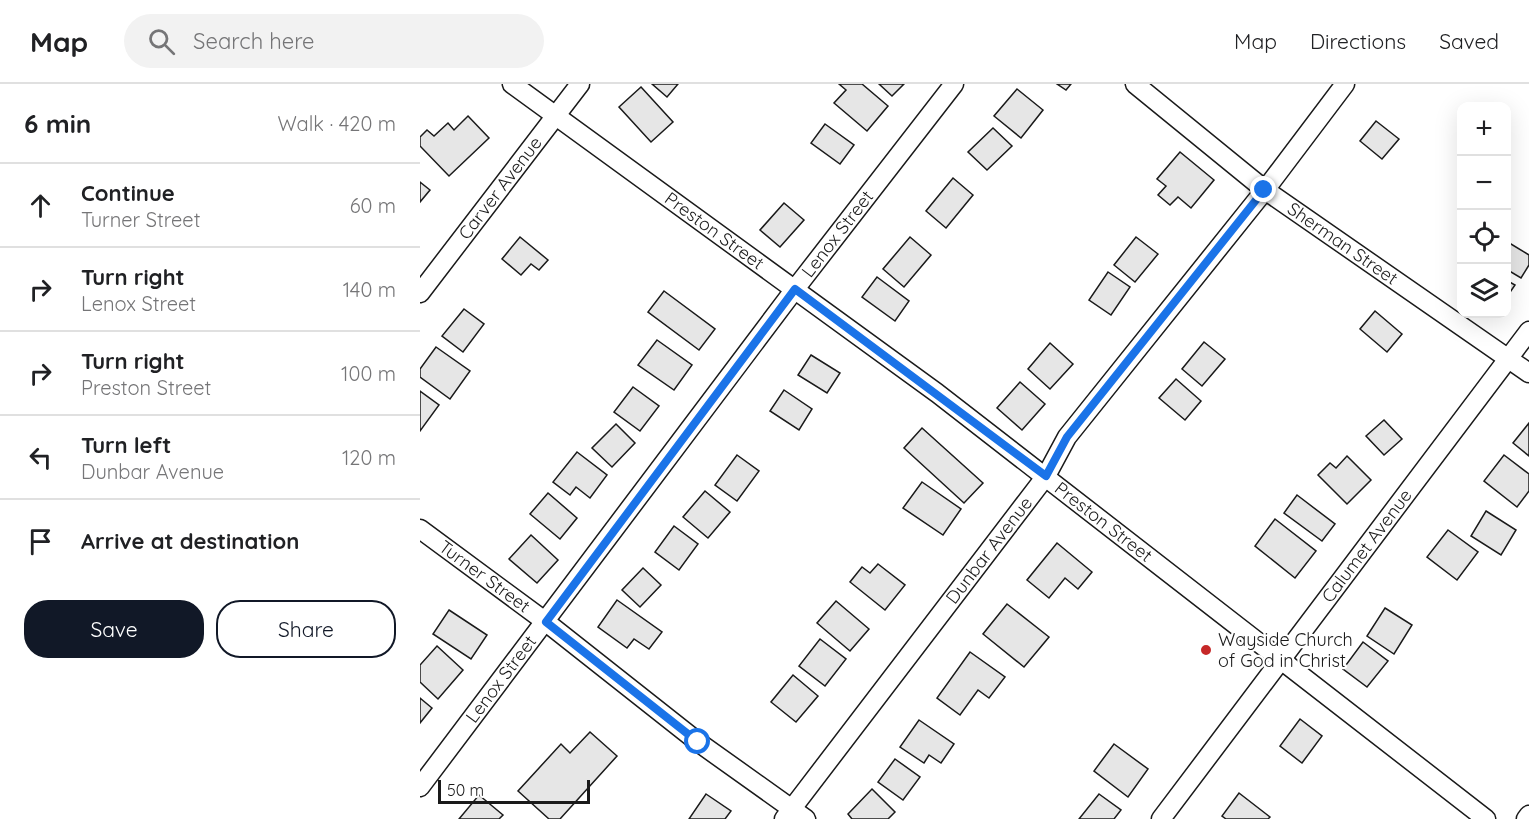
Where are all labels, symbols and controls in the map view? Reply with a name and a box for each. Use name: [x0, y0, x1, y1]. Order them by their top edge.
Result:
search box: [124, 14, 544, 68]
text: Map: [30, 24, 88, 59]
icon: search: [145, 25, 178, 58]
text: Search here: [193, 27, 315, 55]
text: Map: [1234, 28, 1277, 54]
text: Directions: [1310, 28, 1406, 54]
text: Saved: [1439, 28, 1499, 54]
map controls: [1457, 102, 1511, 318]
button: +: [1457, 102, 1511, 156]
text: 6 min: [24, 107, 91, 140]
text: Walk · 420 m: [277, 111, 396, 136]
street label: Carver Avenue: [453, 132, 547, 244]
button: −: [1457, 156, 1511, 210]
route end: [1250, 176, 1276, 202]
text: Continue: [81, 179, 175, 207]
street label: Lenox Street: [796, 186, 878, 282]
street label: Preston Street: [660, 187, 769, 274]
icon: ahead: [24, 189, 57, 222]
text: 60 m: [350, 193, 396, 218]
street label: Sherman Street: [1283, 197, 1402, 290]
text: Turner Street: [81, 207, 200, 232]
button: locate: [1457, 210, 1511, 264]
text: Turn right: [81, 263, 185, 291]
button: layers: [1457, 264, 1511, 318]
icon: right: [24, 273, 57, 306]
text: 140 m: [343, 277, 396, 302]
text: Lenox Street: [81, 291, 196, 316]
text: Turn right: [81, 347, 185, 375]
icon: right: [24, 357, 57, 390]
text: 100 m: [341, 361, 396, 386]
text: Preston Street: [81, 375, 211, 400]
text: Turn left: [81, 431, 171, 459]
icon: left: [24, 441, 57, 474]
text: 120 m: [342, 445, 396, 470]
text: Dunbar Avenue: [81, 459, 224, 484]
street label: Preston Street: [1050, 477, 1157, 567]
street label: Calumet Avenue: [1316, 484, 1417, 607]
street label: Dunbar Avenue: [941, 492, 1037, 608]
icon: arrive: [24, 525, 57, 558]
text: Arrive at destination: [81, 527, 299, 555]
street label: Turner Street: [435, 535, 535, 617]
button: Save: [24, 600, 204, 658]
button: Share: [216, 600, 396, 658]
place label: Wayside Church of God in Christ: [1218, 628, 1353, 672]
street label: Lenox Street: [460, 631, 541, 727]
marker: Wayside Church of God in Christ: [1199, 643, 1213, 657]
route start: [684, 728, 710, 754]
scale bar: [438, 777, 590, 804]
text: 50 m: [447, 780, 484, 800]

